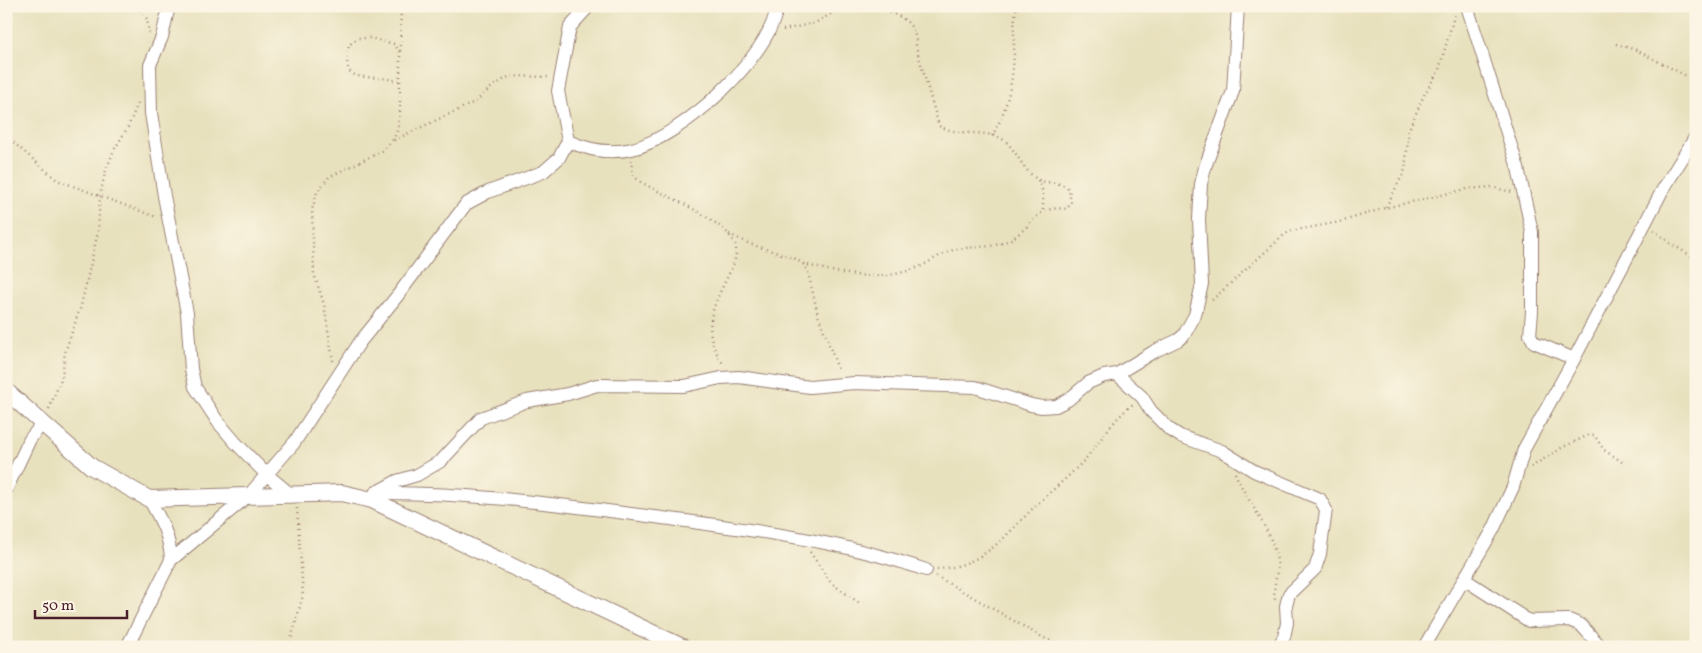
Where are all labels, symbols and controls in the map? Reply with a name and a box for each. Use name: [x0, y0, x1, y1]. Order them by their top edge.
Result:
scale bar: [35, 588, 128, 620]
text: 50 m: [42, 596, 74, 617]

